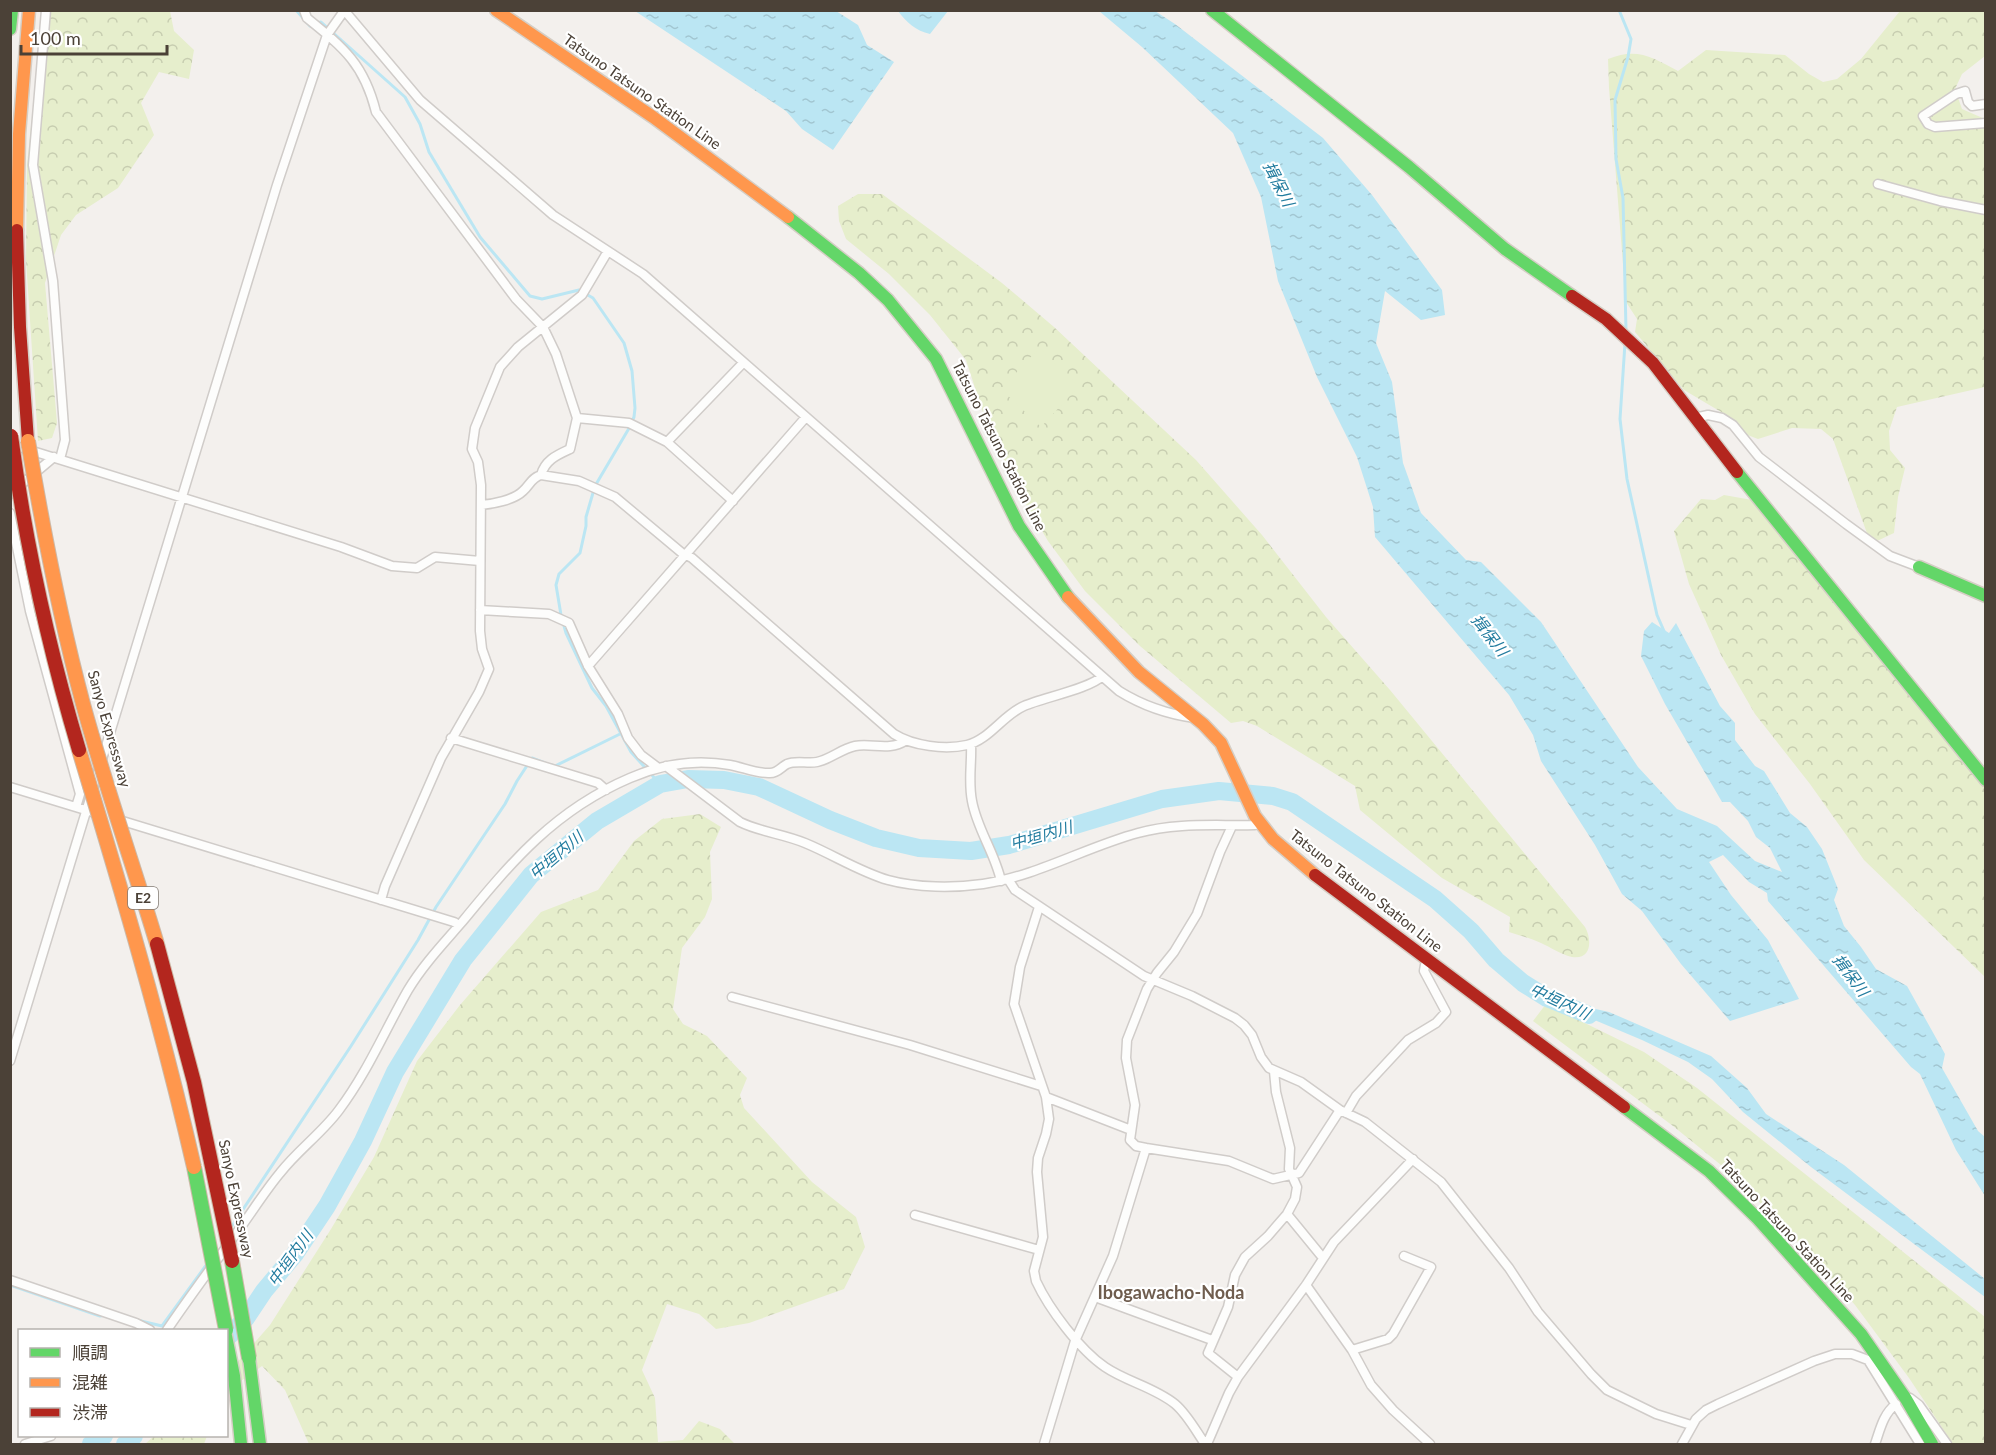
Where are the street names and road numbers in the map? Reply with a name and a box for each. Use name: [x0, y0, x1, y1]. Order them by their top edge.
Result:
street label: Tatsuno Tatsuno Station Line: [560, 30, 725, 153]
street label: Tatsuno Tatsuno Station Line: [949, 357, 1051, 534]
street label: Sanyo Expressway: [85, 668, 135, 790]
street label: Tatsuno Tatsuno Station Line: [1287, 825, 1447, 955]
road number: E2: [128, 887, 158, 909]
street label: Sanyo Expressway: [216, 1138, 258, 1260]
street label: Tatsuno Tatsuno Station Line: [1717, 1155, 1859, 1305]

